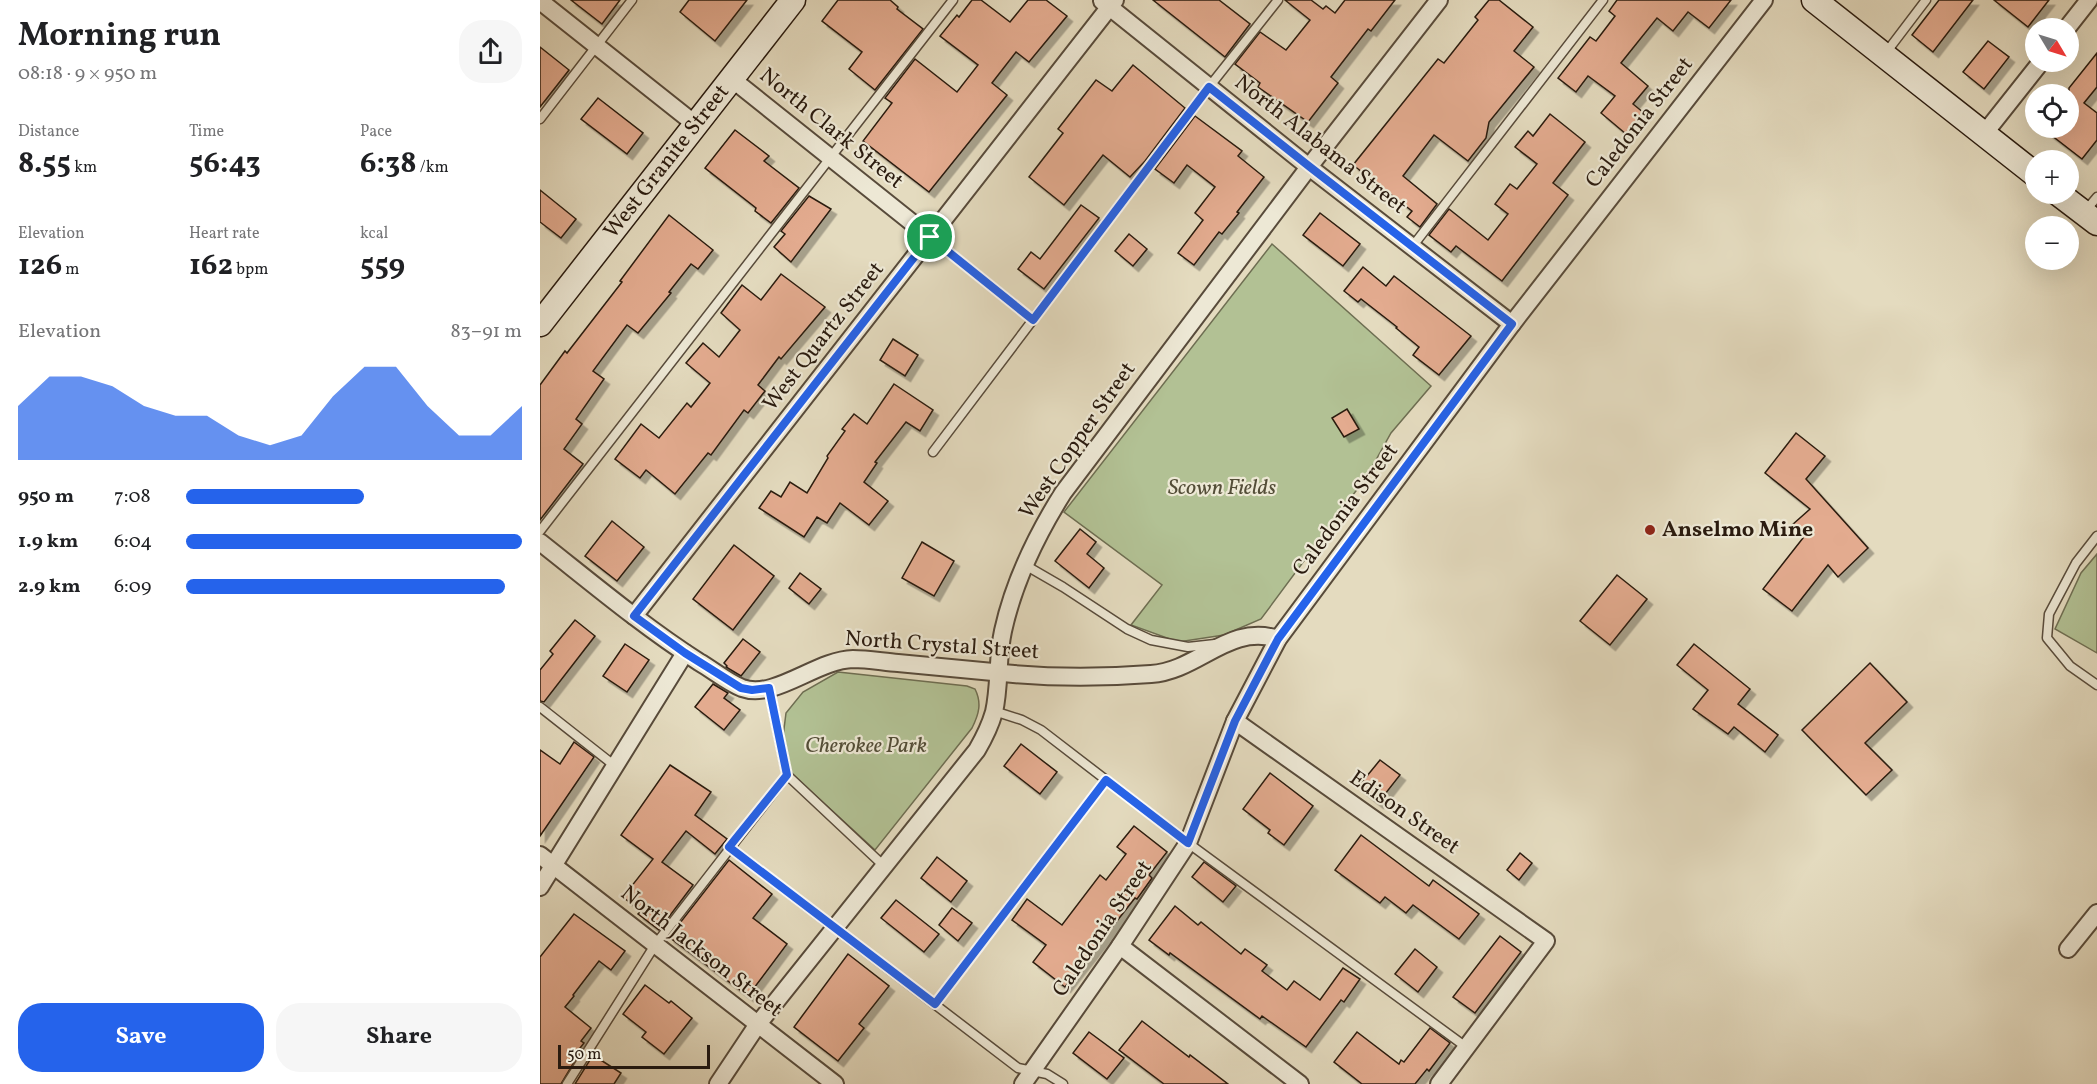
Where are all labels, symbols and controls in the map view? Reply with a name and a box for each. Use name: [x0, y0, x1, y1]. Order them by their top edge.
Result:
text: Morning run: [18, 14, 221, 60]
north arrow: [2025, 18, 2079, 72]
map controls: [2025, 18, 2079, 270]
button: share: [459, 20, 522, 83]
street label: Caledonia Street: [1579, 51, 1701, 195]
text: 08:18 · 9 × 950 m: [18, 60, 157, 88]
street label: North Clark Street: [752, 61, 910, 197]
street label: North Alabama Street: [1227, 68, 1413, 222]
street label: West Granite Street: [597, 78, 737, 245]
button: locate: [2025, 84, 2079, 138]
text: Distance: [18, 121, 79, 143]
text: Time: [189, 121, 224, 143]
text: Pace: [360, 121, 392, 143]
text: 8.55: [18, 143, 71, 185]
text: 56:43: [189, 143, 261, 185]
text: 6:38: [360, 143, 417, 185]
button: +: [2025, 150, 2079, 204]
text: km: [71, 157, 97, 179]
text: /km: [417, 157, 449, 179]
pin: [904, 211, 955, 262]
button: −: [2025, 216, 2079, 270]
icon: arrive: [913, 220, 946, 253]
text: Elevation: [18, 223, 85, 245]
text: Heart rate: [189, 223, 260, 245]
text: kcal: [360, 223, 388, 245]
text: 126: [18, 245, 62, 287]
text: 162: [189, 245, 233, 287]
text: 559: [360, 245, 405, 287]
street label: West Quartz Street: [756, 256, 892, 418]
text: m: [62, 259, 80, 281]
text: bpm: [233, 259, 268, 281]
text: Elevation: [18, 318, 101, 346]
text: 83–91 m: [450, 318, 522, 346]
street label: West Copper Street: [1012, 356, 1144, 526]
street label: Caledonia Street: [1286, 437, 1406, 583]
park label: Scown Fields: [1168, 473, 1276, 504]
text: 950 m: [18, 483, 74, 511]
text: 7:08: [114, 483, 151, 511]
place label: Anselmo Mine: [1662, 515, 1813, 546]
marker: Anselmo Mine: [1643, 523, 1657, 537]
text: 1.9 km: [18, 528, 78, 556]
text: 6:04: [114, 528, 152, 556]
text: 2.9 km: [18, 573, 81, 601]
text: 6:09: [114, 573, 151, 601]
street label: North Crystal Street: [844, 624, 1040, 668]
park label: Cherokee Park: [805, 731, 927, 762]
street label: Edison Street: [1342, 763, 1466, 863]
street label: Caledonia Street: [1046, 854, 1161, 1004]
street label: North Jackson Street: [613, 879, 789, 1025]
button: Save: [18, 1003, 264, 1072]
button: Share: [276, 1003, 522, 1072]
scale bar: [558, 1042, 710, 1070]
text: 50 m: [567, 1044, 601, 1066]

